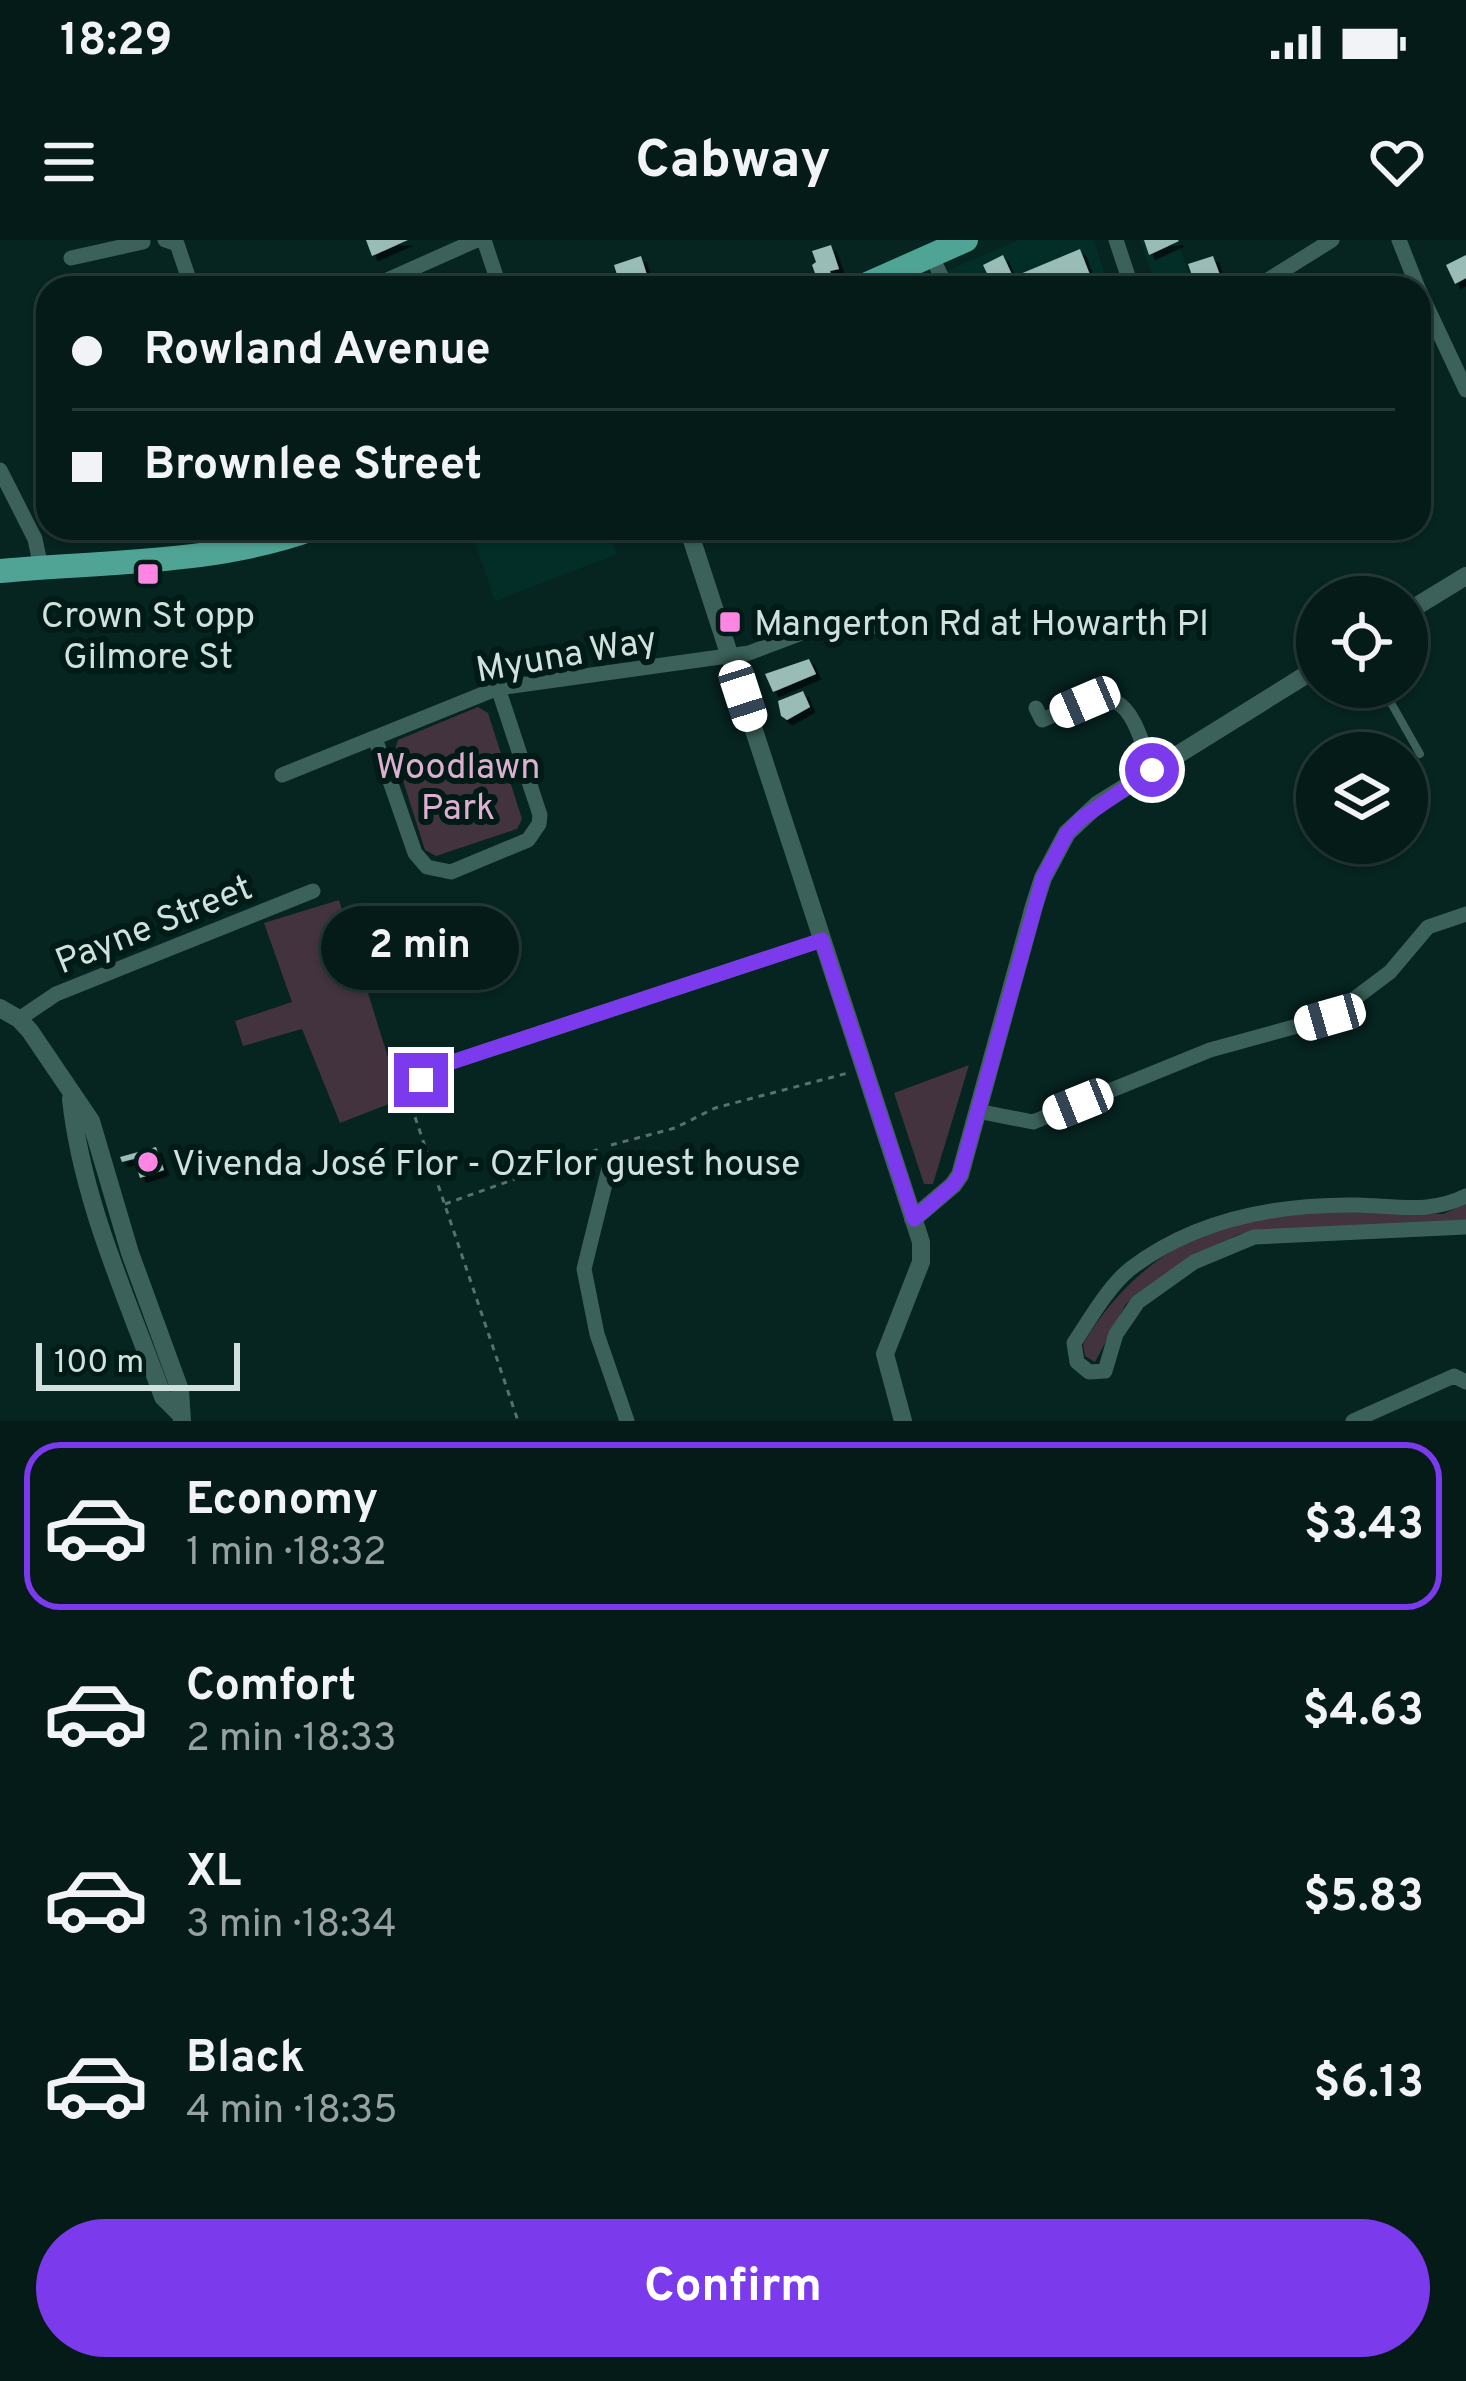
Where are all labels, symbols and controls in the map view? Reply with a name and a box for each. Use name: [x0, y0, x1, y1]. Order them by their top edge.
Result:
text: 18:29: [60, 14, 172, 71]
text: Cabway: [635, 128, 831, 197]
icon: menu: [36, 129, 102, 195]
icon: heart: [1364, 129, 1430, 195]
text: Rowland Avenue: [144, 323, 490, 380]
text: Brownlee Street: [144, 438, 482, 495]
marker: Crown St opp Gilmore St: [135, 561, 161, 587]
map controls: [1296, 576, 1428, 864]
button: locate: [1296, 576, 1428, 708]
place label: Crown St opp Gilmore St: [41, 595, 255, 682]
place label: Mangerton Rd at Howarth Pl: [754, 603, 1209, 649]
marker: Mangerton Rd at Howarth Pl: [717, 609, 743, 635]
street label: Myuna Way: [473, 618, 661, 695]
car: [715, 656, 771, 736]
car: [1045, 671, 1125, 733]
button: layers: [1296, 732, 1428, 864]
route start: [1125, 743, 1179, 797]
park label: Woodlawn Park: [375, 746, 541, 833]
street label: Payne Street: [49, 866, 260, 987]
callout: 2 min: [322, 906, 520, 990]
text: 2 min: [369, 923, 471, 972]
car: [1290, 990, 1370, 1044]
route end: [394, 1053, 448, 1107]
car: [1038, 1074, 1118, 1134]
place label: Vivenda José Flor - OzFlor guest house: [172, 1143, 800, 1189]
marker: Vivenda José Flor - OzFlor guest house: [135, 1149, 161, 1175]
scale bar: [36, 1337, 240, 1390]
text: 100 m: [54, 1343, 144, 1385]
icon: car: [42, 1472, 150, 1580]
text: Economy: [186, 1473, 378, 1530]
text: $3.43: [1304, 1498, 1424, 1555]
text: 1 min · 18:32: [186, 1530, 387, 1579]
icon: car: [42, 1658, 150, 1766]
text: Comfort: [186, 1659, 356, 1716]
text: $4.63: [1302, 1684, 1424, 1741]
text: 2 min · 18:33: [186, 1716, 396, 1765]
icon: car: [42, 1844, 150, 1952]
text: XL: [186, 1845, 241, 1902]
text: $5.83: [1303, 1870, 1424, 1927]
text: 3 min · 18:34: [186, 1902, 397, 1951]
icon: car: [42, 2030, 150, 2138]
text: Black: [186, 2031, 305, 2088]
text: $6.13: [1313, 2056, 1424, 2113]
text: 4 min · 18:35: [186, 2088, 397, 2137]
button: Confirm: [36, 2219, 1430, 2357]

